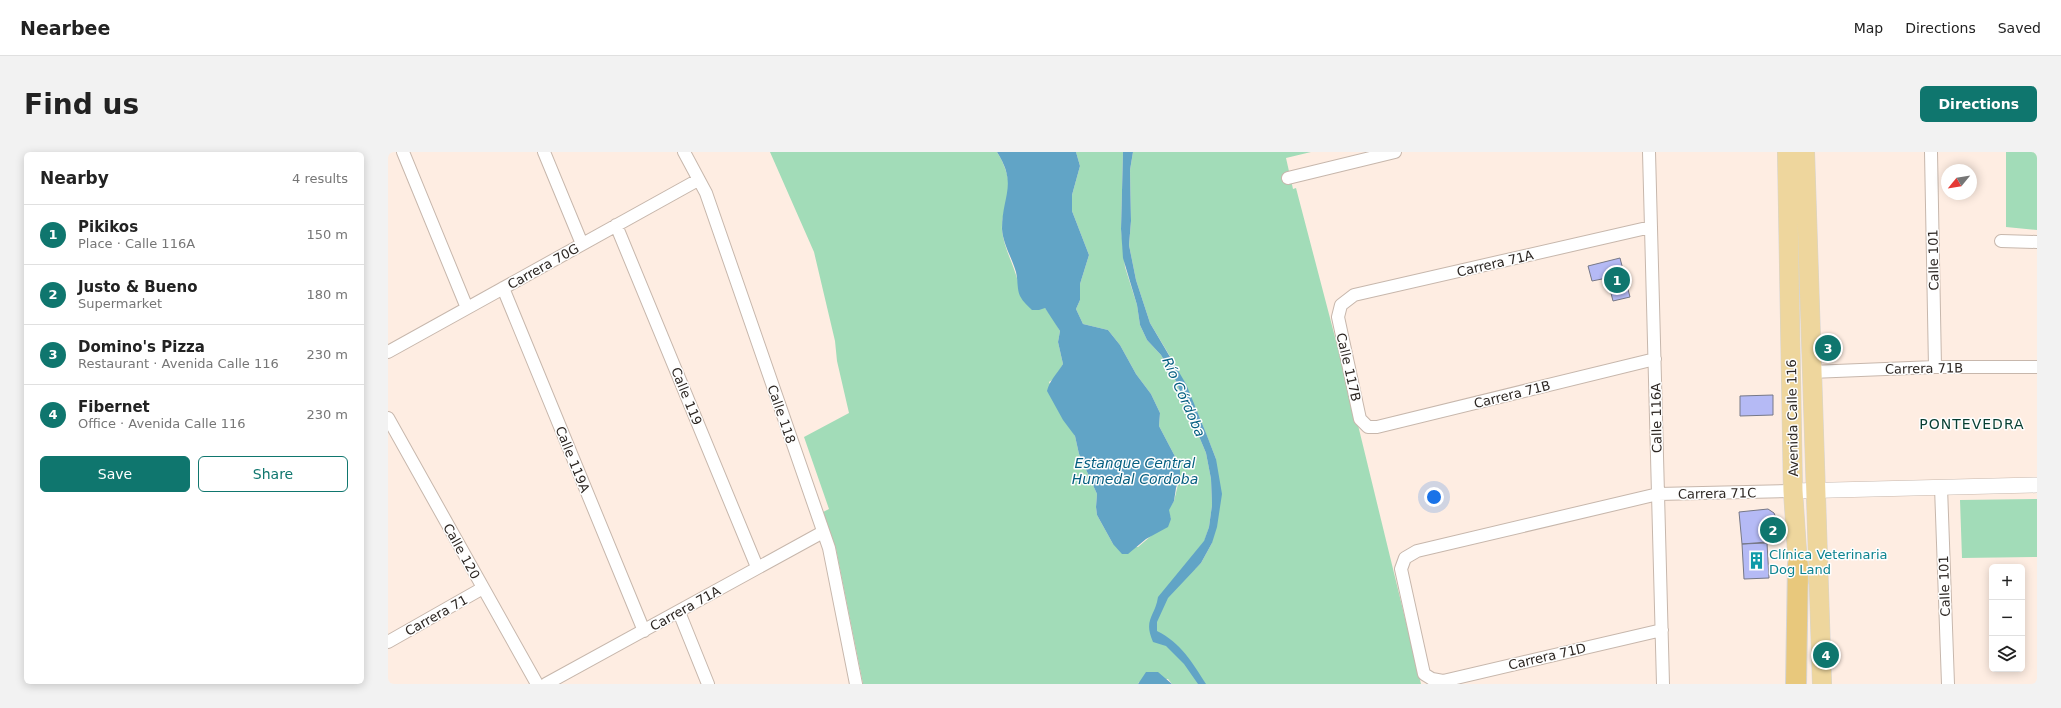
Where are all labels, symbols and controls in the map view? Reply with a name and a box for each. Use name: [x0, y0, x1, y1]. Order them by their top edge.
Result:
text: Nearbee: [20, 17, 110, 39]
text: Map: [1854, 20, 1883, 36]
text: Directions: [1905, 20, 1976, 36]
text: Saved: [1998, 20, 2041, 36]
button: Directions: [1920, 86, 2037, 122]
text: Find us: [24, 88, 139, 121]
north arrow: [1941, 164, 1977, 200]
text: Nearby: [40, 168, 109, 188]
text: 4 results: [292, 171, 348, 186]
text: Pikikos: [78, 218, 138, 236]
text: 1: [48, 227, 58, 242]
text: 150 m: [306, 227, 348, 242]
street label: Calle 101: [1925, 229, 1942, 291]
text: Place · Calle 116A: [78, 236, 195, 251]
street label: Carrera 70G: [505, 241, 582, 292]
street label: Carrera 71A: [1455, 247, 1535, 280]
pin: 1: [1604, 265, 1630, 295]
text: Justo & Bueno: [78, 278, 197, 296]
text: 2: [48, 287, 58, 302]
text: 180 m: [306, 287, 348, 302]
text: Supermarket: [78, 296, 162, 311]
street label: Calle 117B: [1333, 331, 1364, 403]
pin: 3: [1815, 333, 1841, 363]
text: Domino's Pizza: [78, 338, 205, 356]
text: 3: [48, 347, 58, 362]
text: 230 m: [306, 347, 348, 362]
water label: Río Córdoba: [1159, 355, 1209, 439]
text: Restaurant · Avenida Calle 116: [78, 356, 279, 371]
street label: Avenida Calle 116: [1784, 359, 1801, 477]
street label: Carrera 71B: [1885, 360, 1963, 377]
street label: Calle 119: [668, 365, 705, 427]
street label: Carrera 71B: [1472, 378, 1552, 411]
street label: Calle 118: [764, 383, 799, 446]
street label: Calle 116A: [1648, 383, 1665, 453]
text: Fibernet: [78, 398, 150, 416]
text: 4: [48, 407, 58, 422]
text: 230 m: [306, 407, 348, 422]
text: Office · Avenida Calle 116: [78, 416, 246, 431]
district label: PONTEVEDRA: [1919, 416, 2025, 432]
street label: Calle 119A: [552, 424, 593, 495]
water label: Estanque Central Humedal Cordoba: [1072, 455, 1198, 487]
button: Save: [40, 456, 190, 492]
button: Share: [198, 456, 348, 492]
street label: Carrera 71C: [1678, 485, 1756, 502]
your location: [1424, 487, 1444, 507]
pin: 2: [1760, 515, 1786, 545]
street label: Calle 120: [440, 521, 483, 582]
place label: Clínica Veterinaria Dog Land: [1769, 547, 1887, 577]
building icon: Clínica Veterinaria Dog Land: [1746, 551, 1766, 571]
street label: Calle 101: [1936, 555, 1953, 617]
map controls: [1989, 564, 2025, 672]
button: +: [1989, 564, 2025, 600]
street label: Carrera 71A: [647, 583, 723, 634]
street label: Carrera 71: [402, 592, 470, 639]
button: −: [1989, 600, 2025, 636]
button: layers: [1989, 636, 2025, 672]
street label: Carrera 71D: [1507, 640, 1587, 673]
pin: 4: [1813, 640, 1839, 670]

